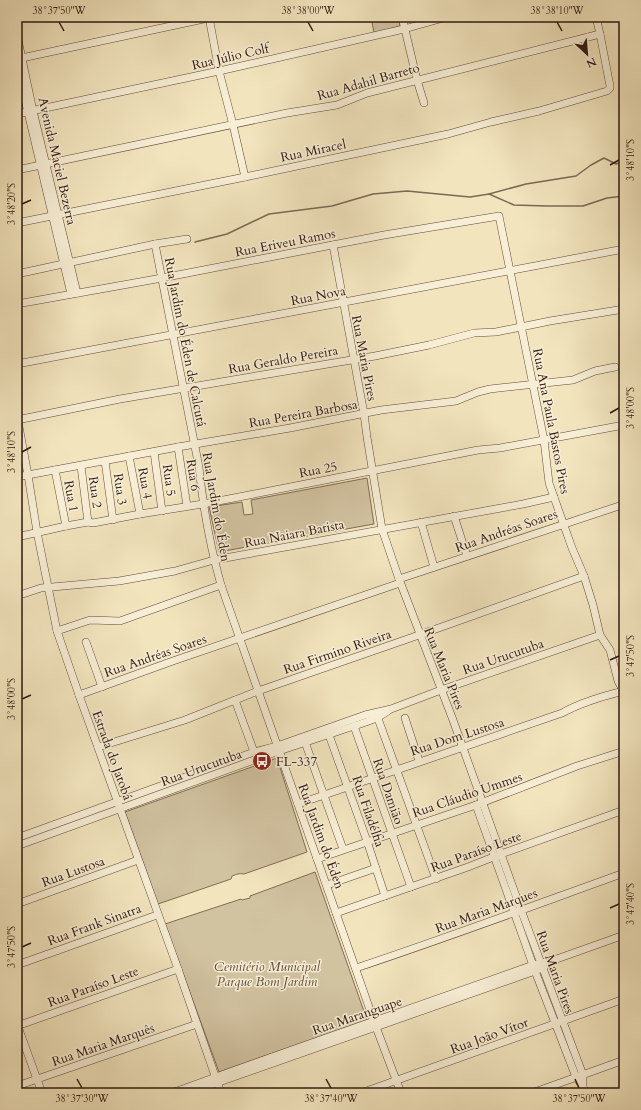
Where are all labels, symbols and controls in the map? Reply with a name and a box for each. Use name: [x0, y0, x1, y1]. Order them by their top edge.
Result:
text: 38°37'50"W: [32, 4, 87, 18]
text: 38°38'00"W: [281, 4, 336, 18]
text: 38°38'10"W: [530, 4, 585, 18]
north arrow: [567, 34, 607, 74]
street label: Rua Júlio Colf: [190, 39, 272, 75]
text: N: [583, 54, 599, 72]
street label: Rua Adahil Barreto: [315, 59, 422, 105]
street label: Avenida Maciel Bezerra: [34, 96, 81, 227]
street label: Rua Miracel: [279, 135, 348, 167]
text: 3°48'10"S: [624, 139, 638, 181]
text: 3°48'20"S: [5, 183, 19, 225]
street label: Rua Eriveu Ramos: [234, 224, 337, 262]
street label: Rua Jardim do Éden de Calcutá: [160, 256, 210, 429]
street label: Rua Nova: [289, 282, 348, 310]
street label: Rua Maria Pires: [347, 314, 381, 403]
street label: Rua Geraldo Pereira: [227, 341, 340, 378]
street label: Rua Ana Paula Bastos Pires: [528, 347, 574, 496]
text: 3°48'00"S: [624, 387, 638, 429]
street label: Rua Pereira Barbosa: [247, 395, 359, 432]
text: 3°48'10"S: [5, 431, 19, 473]
street label: Rua Jardim do Éden: [198, 451, 235, 564]
street label: Rua 25: [298, 457, 339, 482]
street label: Rua 6: [182, 458, 204, 493]
street label: Rua 5: [158, 463, 180, 497]
street label: Rua 4: [133, 466, 157, 501]
street label: Rua 3: [109, 472, 131, 506]
street label: Rua 2: [84, 475, 106, 510]
street label: Rua 1: [59, 479, 83, 513]
street label: Rua Andréas Soares: [453, 505, 560, 557]
street label: Rua Naiara Batista: [243, 515, 346, 552]
street label: Rua Firmino Riveira: [281, 625, 394, 679]
street label: Rua Maria Pires: [419, 625, 469, 712]
street label: Rua Andréas Soares: [102, 630, 209, 682]
street label: Rua Urucutuba: [460, 635, 547, 679]
text: 3°47'50"S: [624, 635, 638, 677]
text: 3°48'00"S: [5, 678, 19, 720]
street label: Estrada do Jatobá: [88, 708, 137, 803]
street label: Rua Dom Lustosa: [408, 713, 507, 761]
street label: Rua Urucutuba: [158, 745, 245, 791]
bus stop icon: FL-337: [251, 750, 273, 772]
place label: FL-337: [276, 753, 317, 771]
street label: Rua Damião: [368, 756, 408, 827]
street label: Rua Cláudio Ummes: [410, 768, 525, 822]
street label: Rua Filadélfia: [347, 773, 389, 850]
street label: Rua Jardim do Éden: [294, 781, 349, 892]
street label: Rua Paraíso Leste: [428, 827, 524, 877]
street label: Rua Lustosa: [39, 852, 108, 892]
text: 3°47'40"S: [624, 883, 638, 925]
street label: Rua Maria Marques: [433, 884, 540, 938]
street label: Rua Frank Sinatra: [45, 900, 144, 950]
text: 3°47'50"S: [5, 926, 19, 968]
street label: Rua Maria Pires: [532, 928, 578, 1016]
park label: Cemitério Municipal Parque Bom Jardim: [214, 958, 321, 991]
street label: Rua Paraíso Leste: [45, 962, 141, 1012]
street label: Rua Maranguape: [310, 992, 405, 1040]
street label: Rua João Vítor: [448, 1013, 531, 1058]
street label: Rua Maria Marquês: [50, 1019, 157, 1071]
text: 38°37'30"W: [55, 1092, 110, 1106]
text: 38°37'40"W: [304, 1092, 359, 1106]
text: 38°37'50"W: [552, 1092, 607, 1106]

